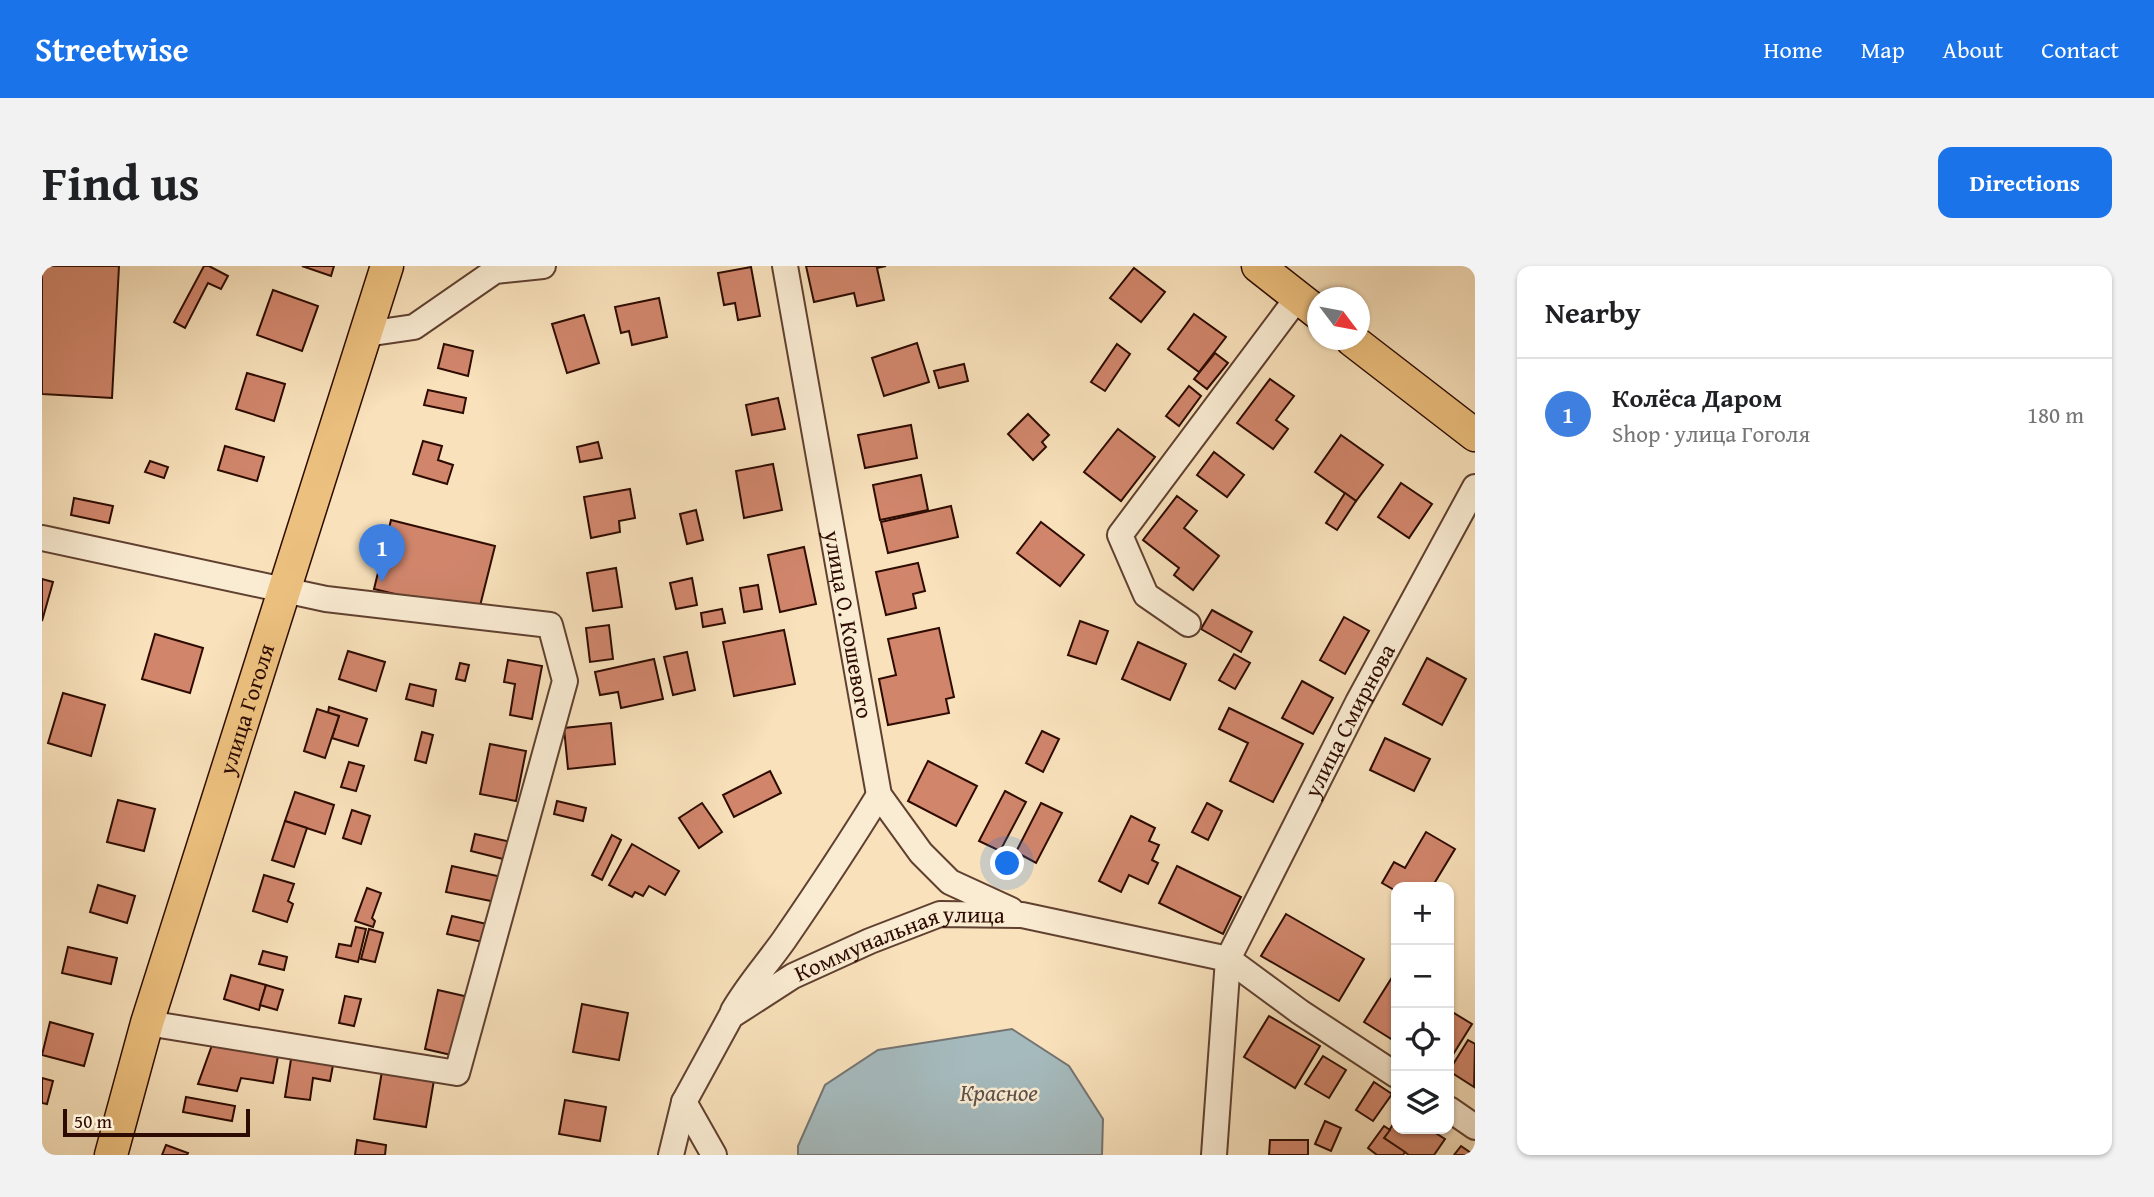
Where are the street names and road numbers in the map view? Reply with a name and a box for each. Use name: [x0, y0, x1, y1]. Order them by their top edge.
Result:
street label: улица О. Кошевого: [816, 527, 882, 721]
street label: улица Смирнова: [1295, 637, 1403, 804]
street label: улица Гоголя: [209, 639, 282, 780]
street label: Коммунальная улица: [789, 897, 1005, 989]

